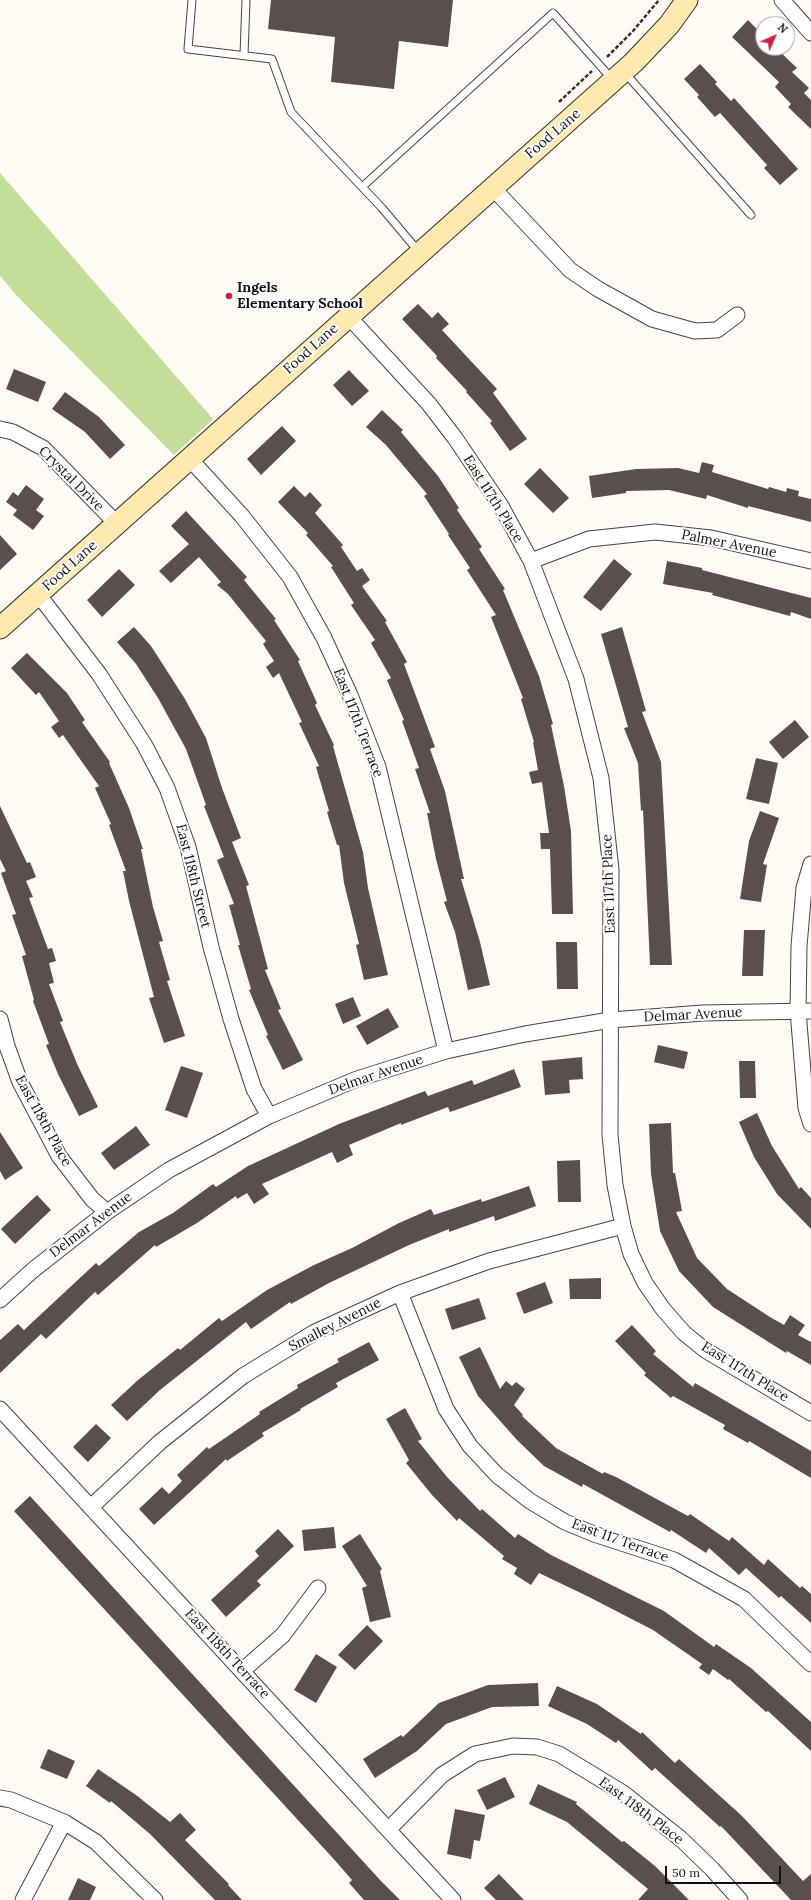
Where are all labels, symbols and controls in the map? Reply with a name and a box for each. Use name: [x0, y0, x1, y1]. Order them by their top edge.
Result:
north arrow: [755, 16, 795, 56]
text: N: [775, 20, 791, 36]
street label: Food Lane: [522, 105, 584, 163]
place label: Ingels Elementary School: [237, 280, 363, 312]
marker: Ingels Elementary School: [224, 291, 234, 301]
street label: Food Lane: [280, 320, 342, 378]
street label: Crystal Drive: [35, 443, 107, 515]
street label: East 117th Place: [459, 452, 527, 546]
street label: Palmer Avenue: [680, 527, 778, 561]
street label: Food Lane: [39, 537, 101, 595]
street label: East 117th Terrace: [329, 666, 387, 780]
street label: East 118th Street: [172, 822, 214, 930]
street label: East 117th Place: [599, 834, 619, 934]
street label: Delmar Avenue: [643, 1004, 743, 1026]
street label: Delmar Avenue: [327, 1051, 425, 1099]
street label: East 118th Place: [11, 1073, 75, 1169]
street label: Delmar Avenue: [46, 1189, 136, 1261]
street label: Smalley Avenue: [286, 1295, 384, 1355]
street label: East 117th Place: [698, 1338, 792, 1406]
street label: East 117 Terrace: [569, 1516, 671, 1566]
street label: East 118th Terrace: [181, 1605, 273, 1703]
street label: East 118th Place: [595, 1774, 687, 1848]
scale bar: [667, 1858, 783, 1884]
text: 50 m: [672, 1865, 700, 1880]

